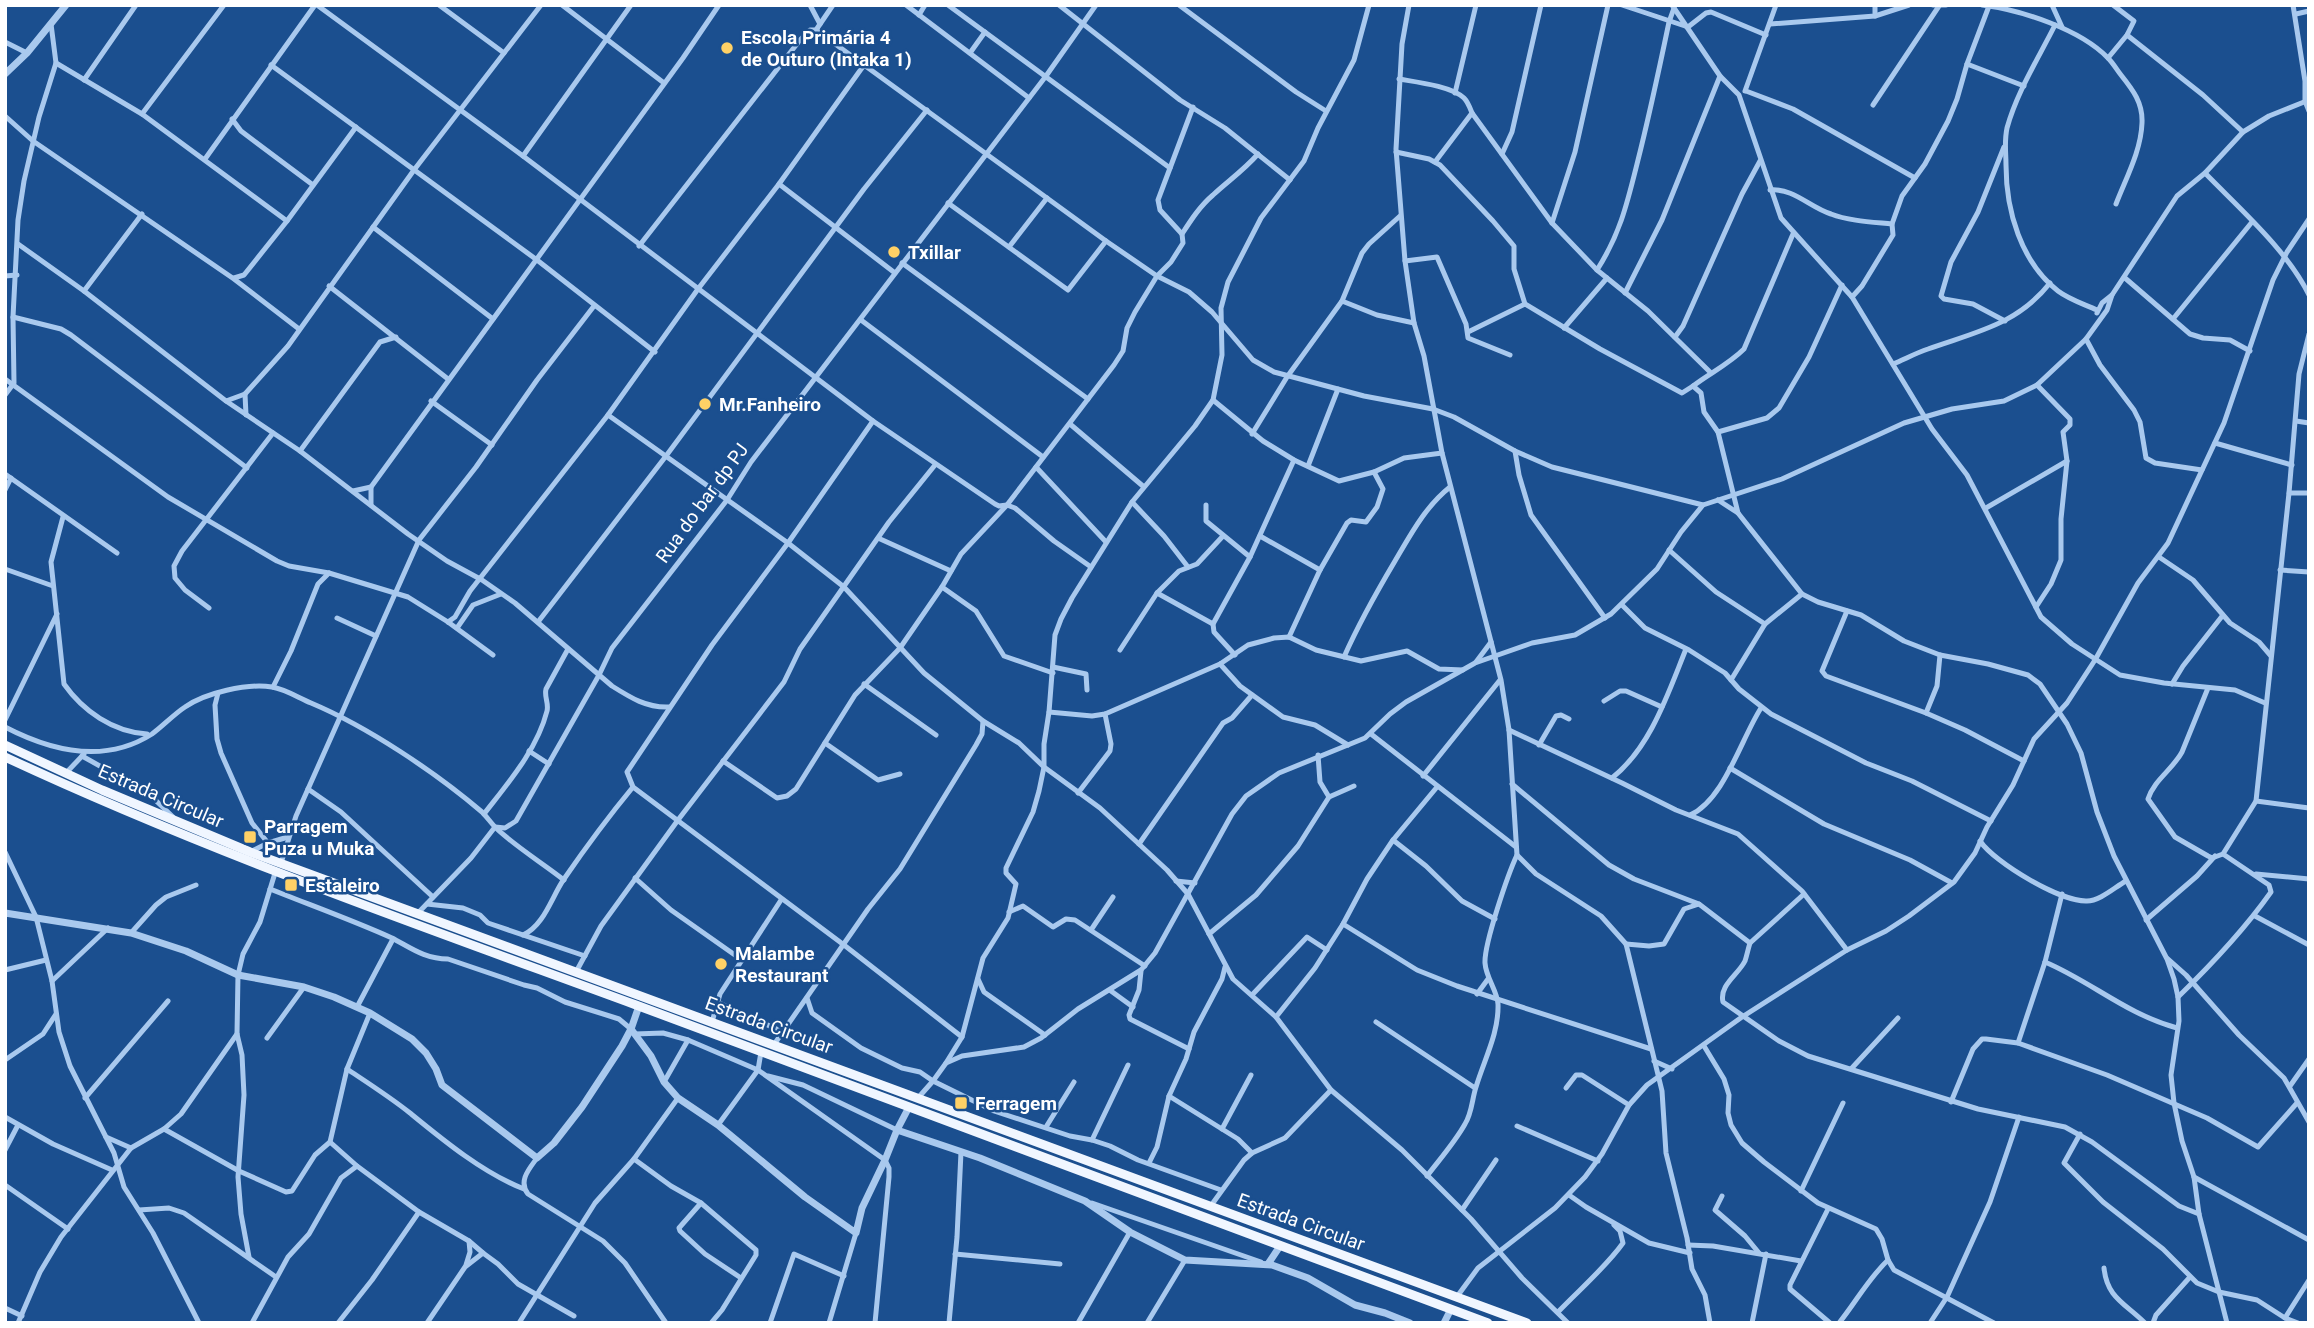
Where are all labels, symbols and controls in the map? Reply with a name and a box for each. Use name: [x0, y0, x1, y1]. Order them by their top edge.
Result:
place label: Escola Primária 4 de Outuro (Intaka 1): [741, 26, 912, 71]
marker: Escola Primária 4 de Outuro (Intaka 1): [719, 40, 735, 56]
place label: Txillar: [908, 241, 961, 264]
marker: Txillar: [886, 244, 902, 260]
place label: Mr.Fanheiro: [719, 393, 821, 416]
marker: Mr.Fanheiro: [697, 396, 713, 412]
street label: Rua do bar dp PJ: [651, 439, 753, 567]
street label: Estrada Circular: [95, 759, 228, 833]
place label: Parragem Puza u Muka: [264, 815, 374, 860]
marker: Parragem Puza u Muka: [242, 829, 258, 845]
place label: Estaleiro: [305, 874, 380, 897]
marker: Estaleiro: [283, 877, 299, 893]
place label: Malambe Restaurant: [735, 942, 829, 987]
marker: Malambe Restaurant: [713, 956, 729, 972]
street label: Estrada Circular: [702, 991, 836, 1059]
place label: Ferragem: [975, 1092, 1057, 1115]
marker: Ferragem: [953, 1095, 969, 1111]
street label: Estrada Circular: [1234, 1188, 1368, 1256]

